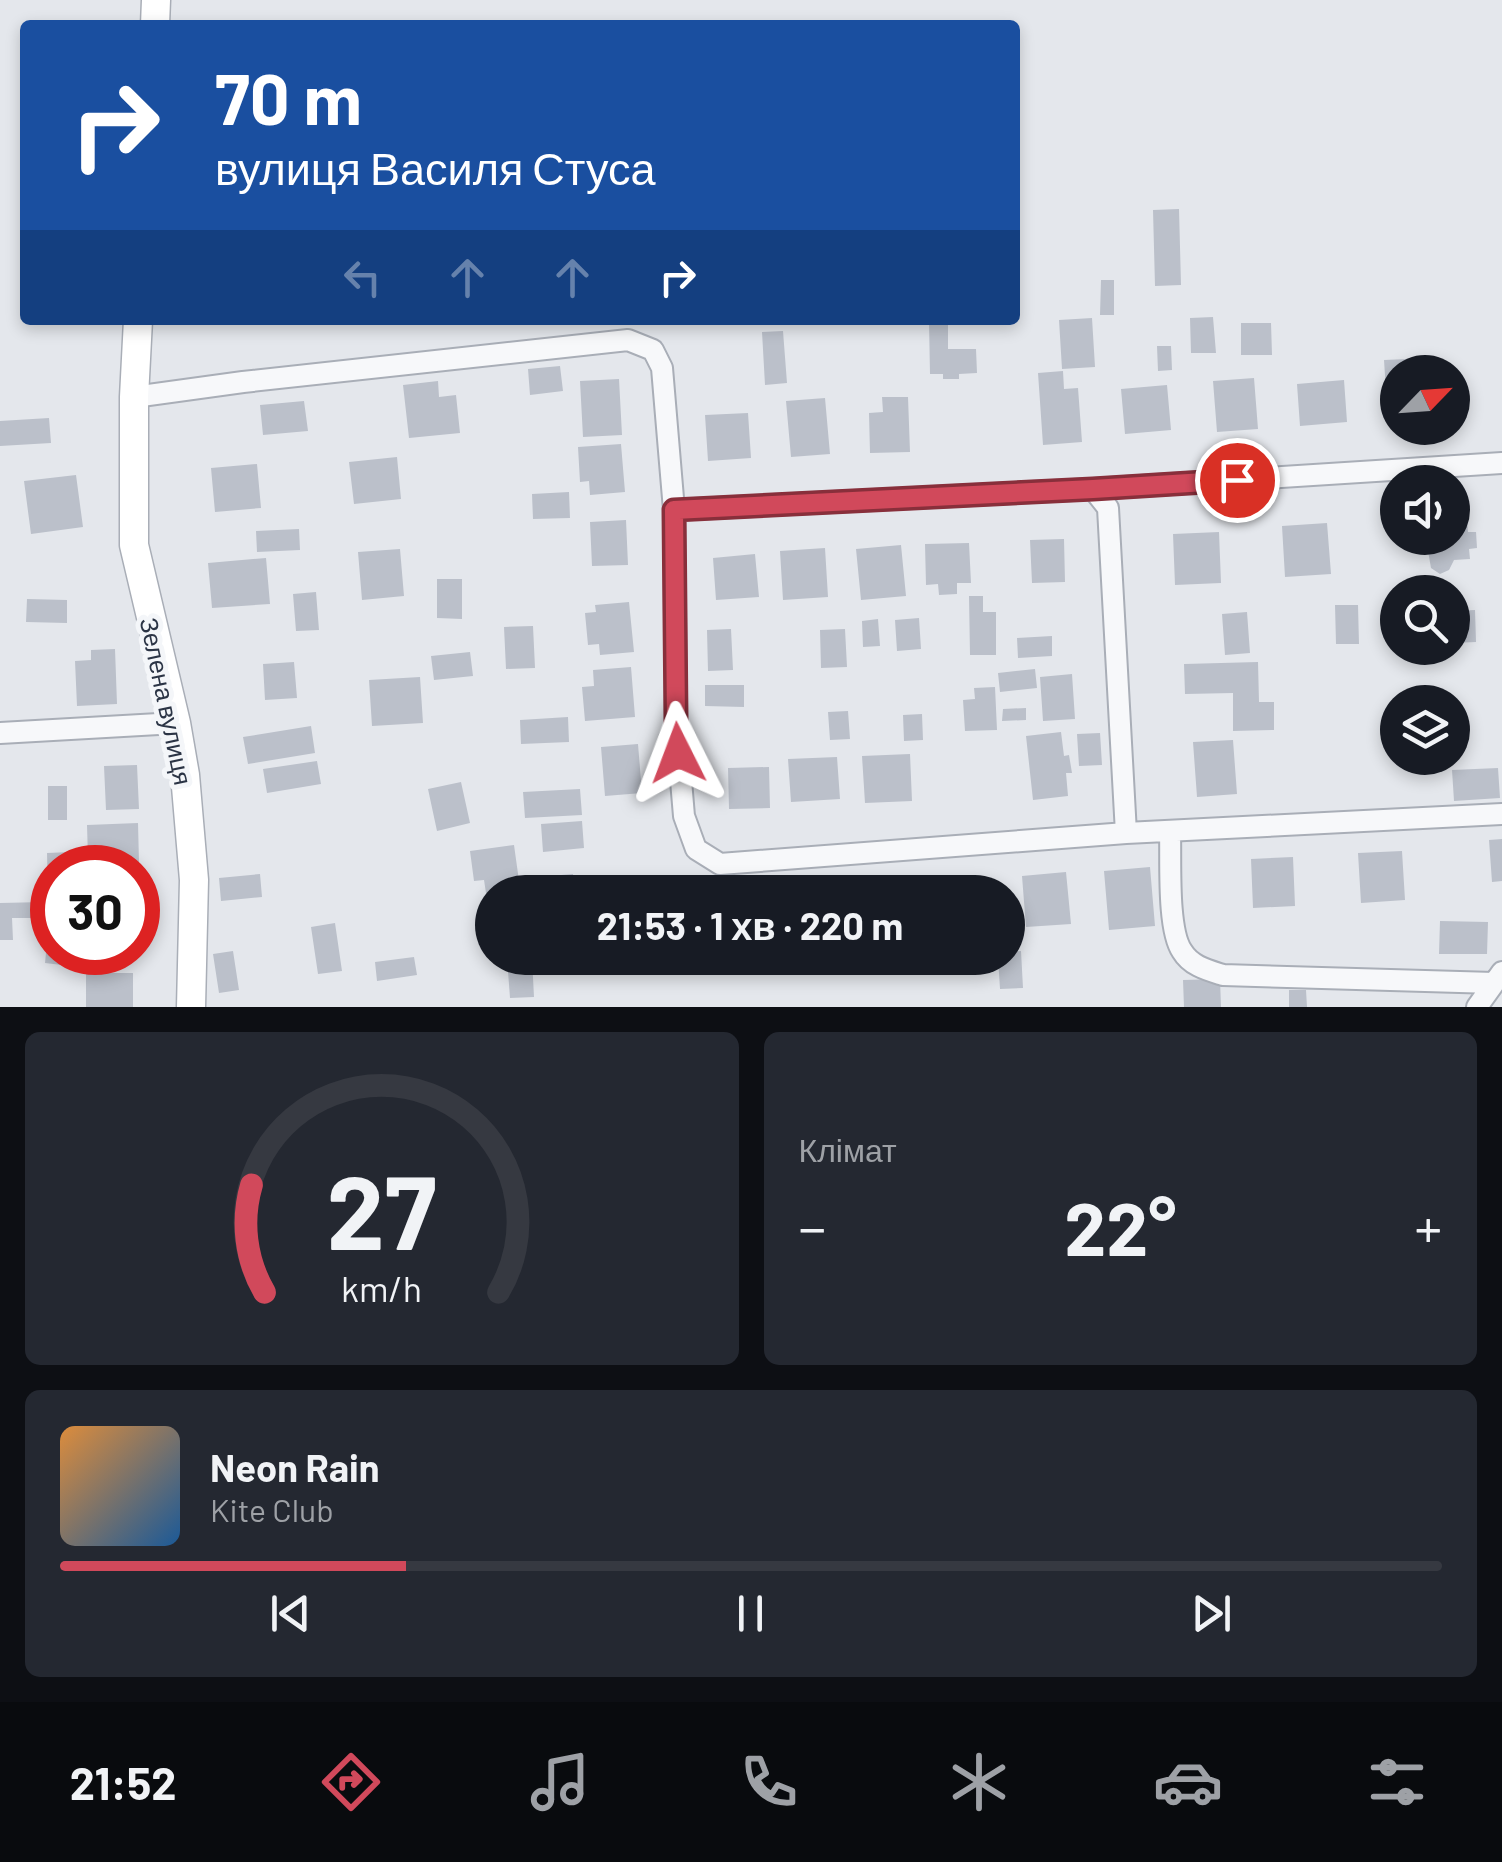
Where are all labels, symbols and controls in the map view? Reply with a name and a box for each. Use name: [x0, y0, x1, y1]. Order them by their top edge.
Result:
text: 70 m: [215, 55, 362, 139]
icon: right: [50, 60, 180, 190]
text: вулиця Василя Стуса: [215, 140, 655, 194]
icon: left: [335, 250, 390, 305]
icon: ahead: [440, 250, 495, 305]
icon: ahead: [545, 250, 600, 305]
icon: right: [650, 250, 705, 305]
north arrow: [1380, 355, 1470, 445]
map controls: [1380, 355, 1470, 775]
pin: [1195, 438, 1280, 523]
icon: arrive: [1210, 453, 1265, 508]
button: sound: [1380, 465, 1470, 555]
button: search: [1380, 575, 1470, 665]
street label: Зелена вулиця: [135, 615, 199, 787]
button: layers: [1380, 685, 1470, 775]
position arrow: [626, 701, 730, 805]
speed limit sign: 30: [30, 845, 160, 975]
text: 21:53 · 1 хв · 220 m: [597, 902, 903, 948]
text: Клімат: [799, 1130, 897, 1168]
text: 27: [327, 1146, 437, 1271]
text: 22°: [1064, 1181, 1176, 1271]
text: −: [799, 1193, 826, 1259]
text: +: [1414, 1193, 1442, 1259]
text: km/h: [341, 1266, 422, 1309]
text: Neon Rain: [210, 1444, 379, 1490]
text: Kite Club: [210, 1490, 334, 1528]
icon: previous: [263, 1586, 318, 1641]
icon: pause: [723, 1586, 778, 1641]
icon: next: [1184, 1586, 1239, 1641]
icon: directions: [316, 1747, 386, 1817]
icon: music: [525, 1747, 595, 1817]
icon: phone: [734, 1747, 804, 1817]
icon: climate: [944, 1747, 1014, 1817]
icon: car: [1153, 1747, 1223, 1817]
icon: filters: [1362, 1747, 1432, 1817]
text: 21:52: [70, 1755, 176, 1809]

